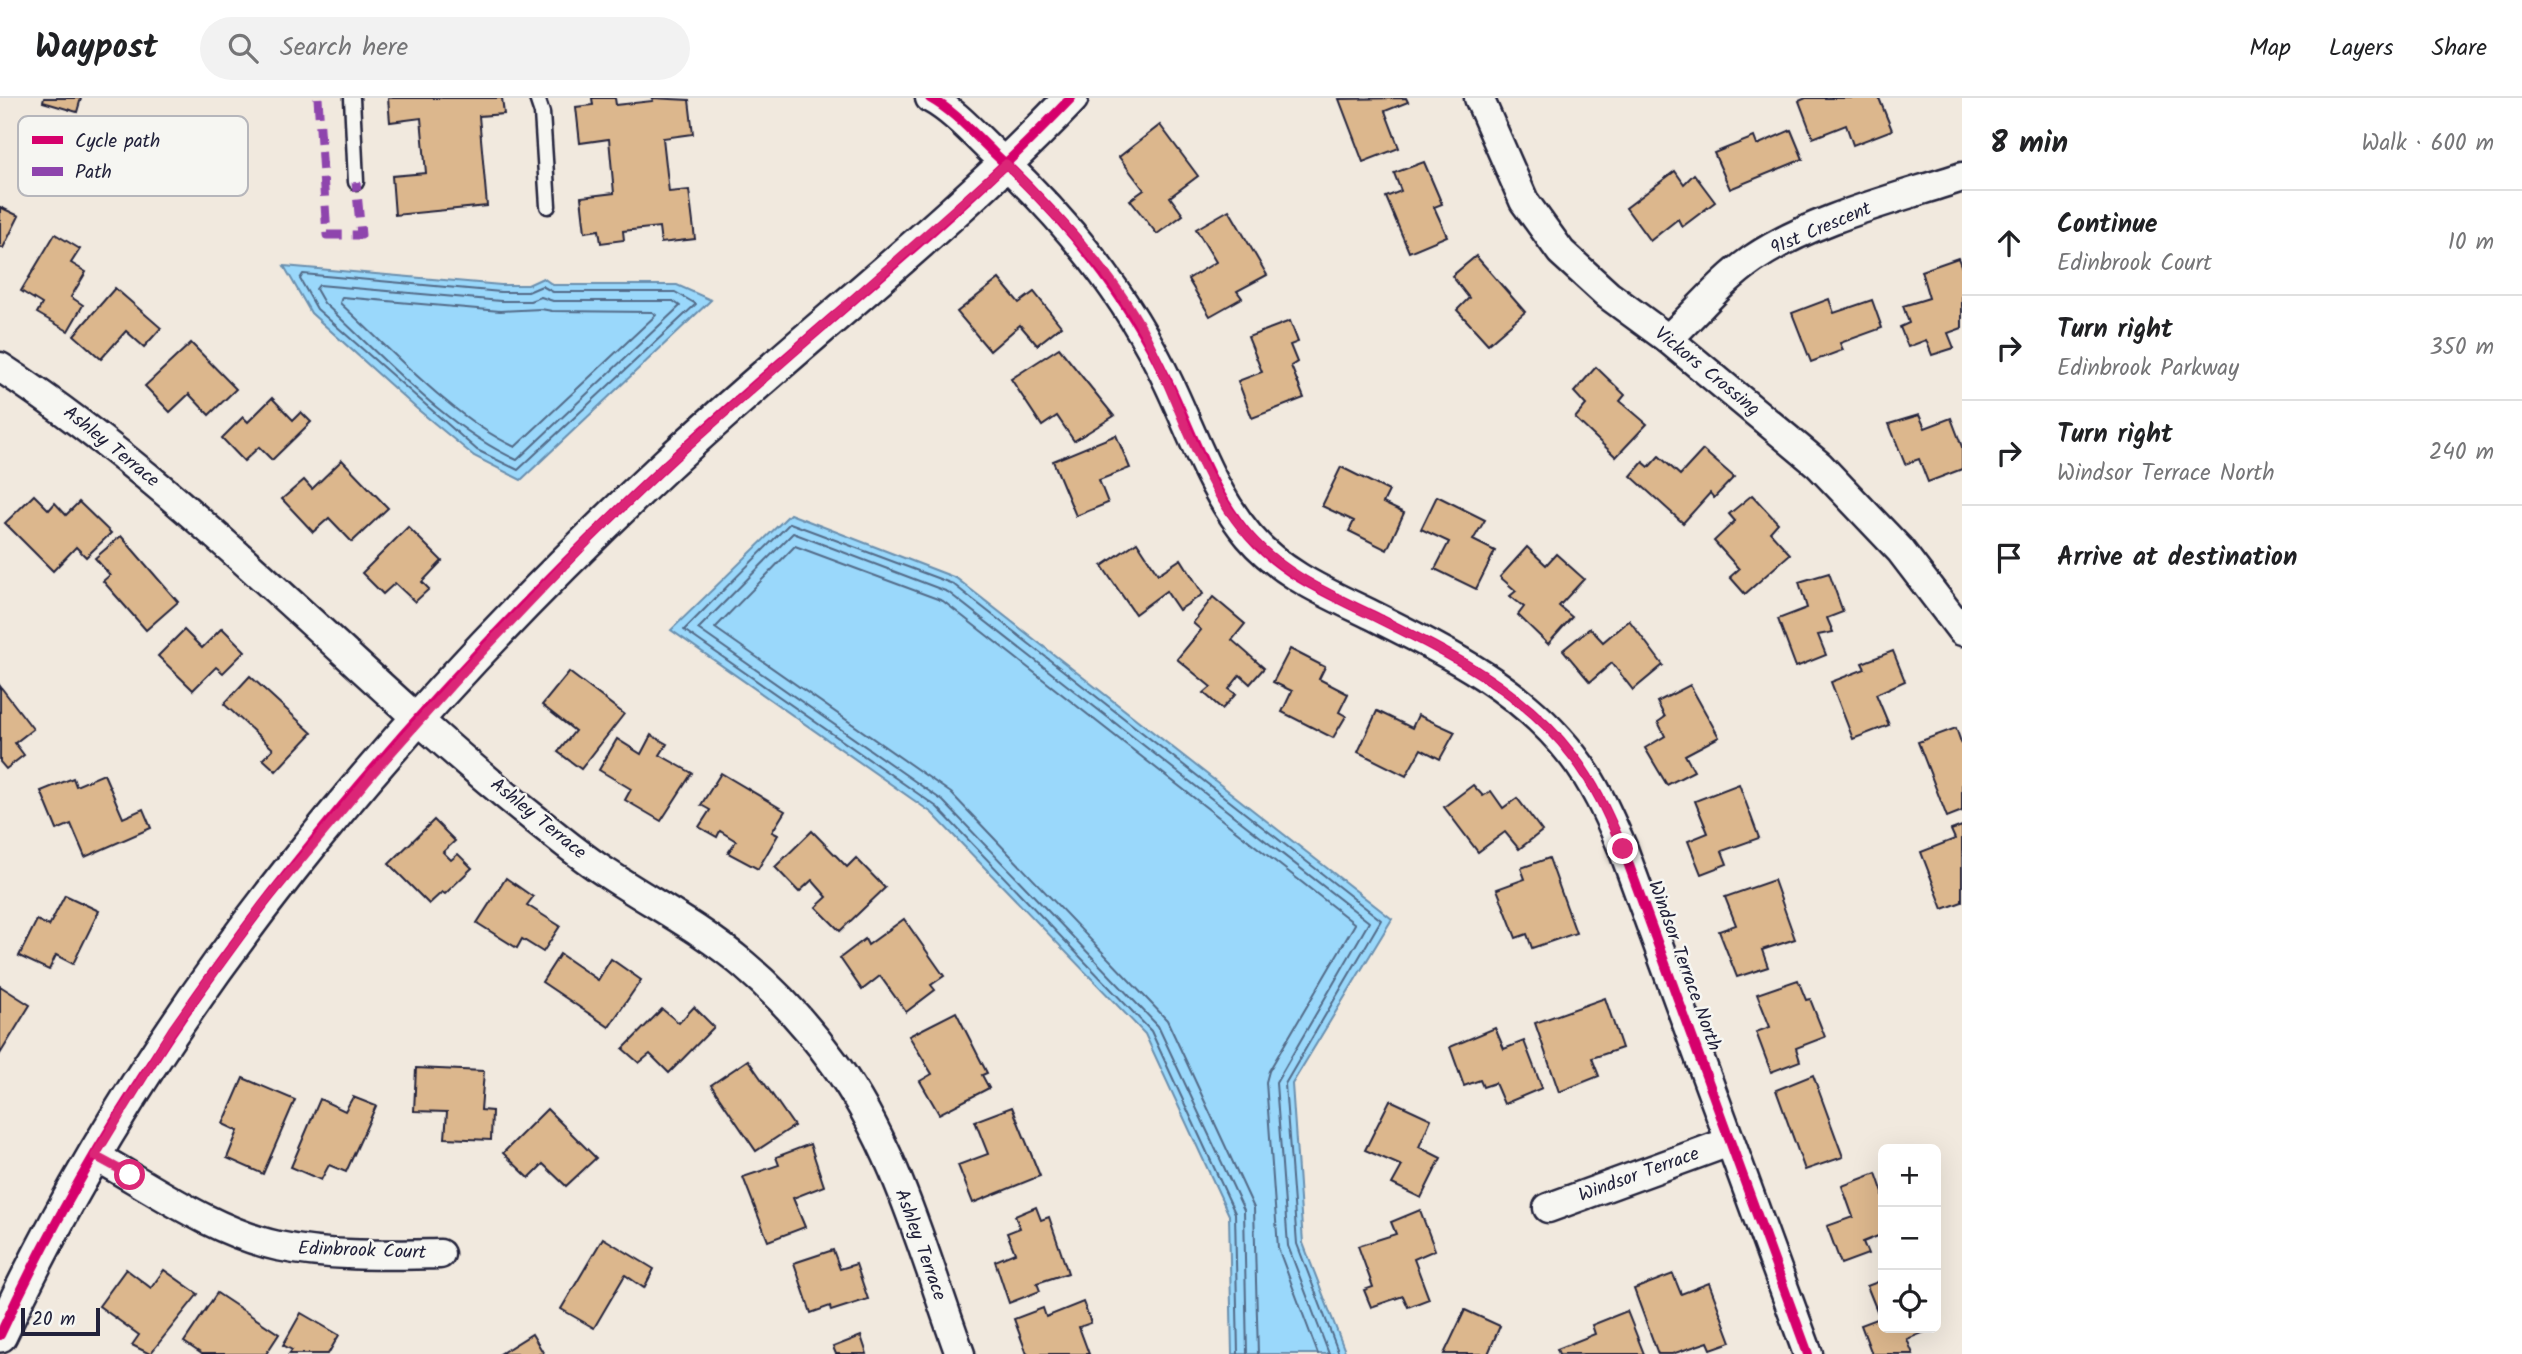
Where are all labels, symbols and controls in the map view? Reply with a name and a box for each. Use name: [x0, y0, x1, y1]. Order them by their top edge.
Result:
search box: [200, 17, 690, 80]
text: Waypost: [35, 22, 158, 75]
text: Search here: [280, 27, 408, 69]
icon: search: [224, 29, 262, 67]
text: Map: [2249, 29, 2291, 68]
text: Layers: [2329, 29, 2393, 68]
text: Share: [2431, 29, 2487, 68]
legend: [18, 116, 248, 196]
text: 8 min: [1990, 120, 2068, 168]
text: Walk · 600 m: [2362, 126, 2494, 162]
text: Cycle path: [75, 127, 160, 157]
text: Path: [75, 158, 112, 188]
street label: 91st Crescent: [1766, 194, 1877, 264]
text: Continue: [2057, 204, 2158, 246]
icon: ahead: [1990, 224, 2028, 262]
text: 10 m: [2448, 225, 2494, 261]
text: Edinbrook Court: [2057, 246, 2212, 282]
text: Turn right: [2057, 309, 2173, 351]
street label: Vickors Crossing: [1648, 320, 1766, 424]
icon: right: [1990, 329, 2028, 367]
text: 350 m: [2429, 330, 2494, 366]
text: Edinbrook Parkway: [2057, 351, 2239, 387]
street label: Ashley Terrace: [56, 399, 166, 496]
text: Turn right: [2057, 414, 2173, 456]
icon: right: [1990, 434, 2028, 472]
text: 240 m: [2429, 435, 2494, 471]
text: Windsor Terrace North: [2057, 456, 2275, 492]
text: Arrive at destination: [2057, 537, 2297, 579]
icon: arrive: [1990, 539, 2028, 577]
street label: Ashley Terrace: [483, 771, 593, 868]
route end: [1607, 833, 1638, 864]
street label: Windsor Terrace North: [1639, 876, 1729, 1056]
street label: Windsor Terrace: [1574, 1139, 1704, 1211]
map controls: [1878, 1144, 1941, 1333]
button: +: [1878, 1144, 1941, 1207]
route start: [114, 1159, 145, 1190]
street label: Ashley Terrace: [886, 1185, 954, 1305]
button: −: [1878, 1207, 1941, 1270]
street label: Edinbrook Court: [297, 1234, 427, 1268]
button: locate: [1878, 1270, 1941, 1333]
scale bar: [21, 1305, 100, 1337]
text: 20 m: [32, 1305, 75, 1335]

